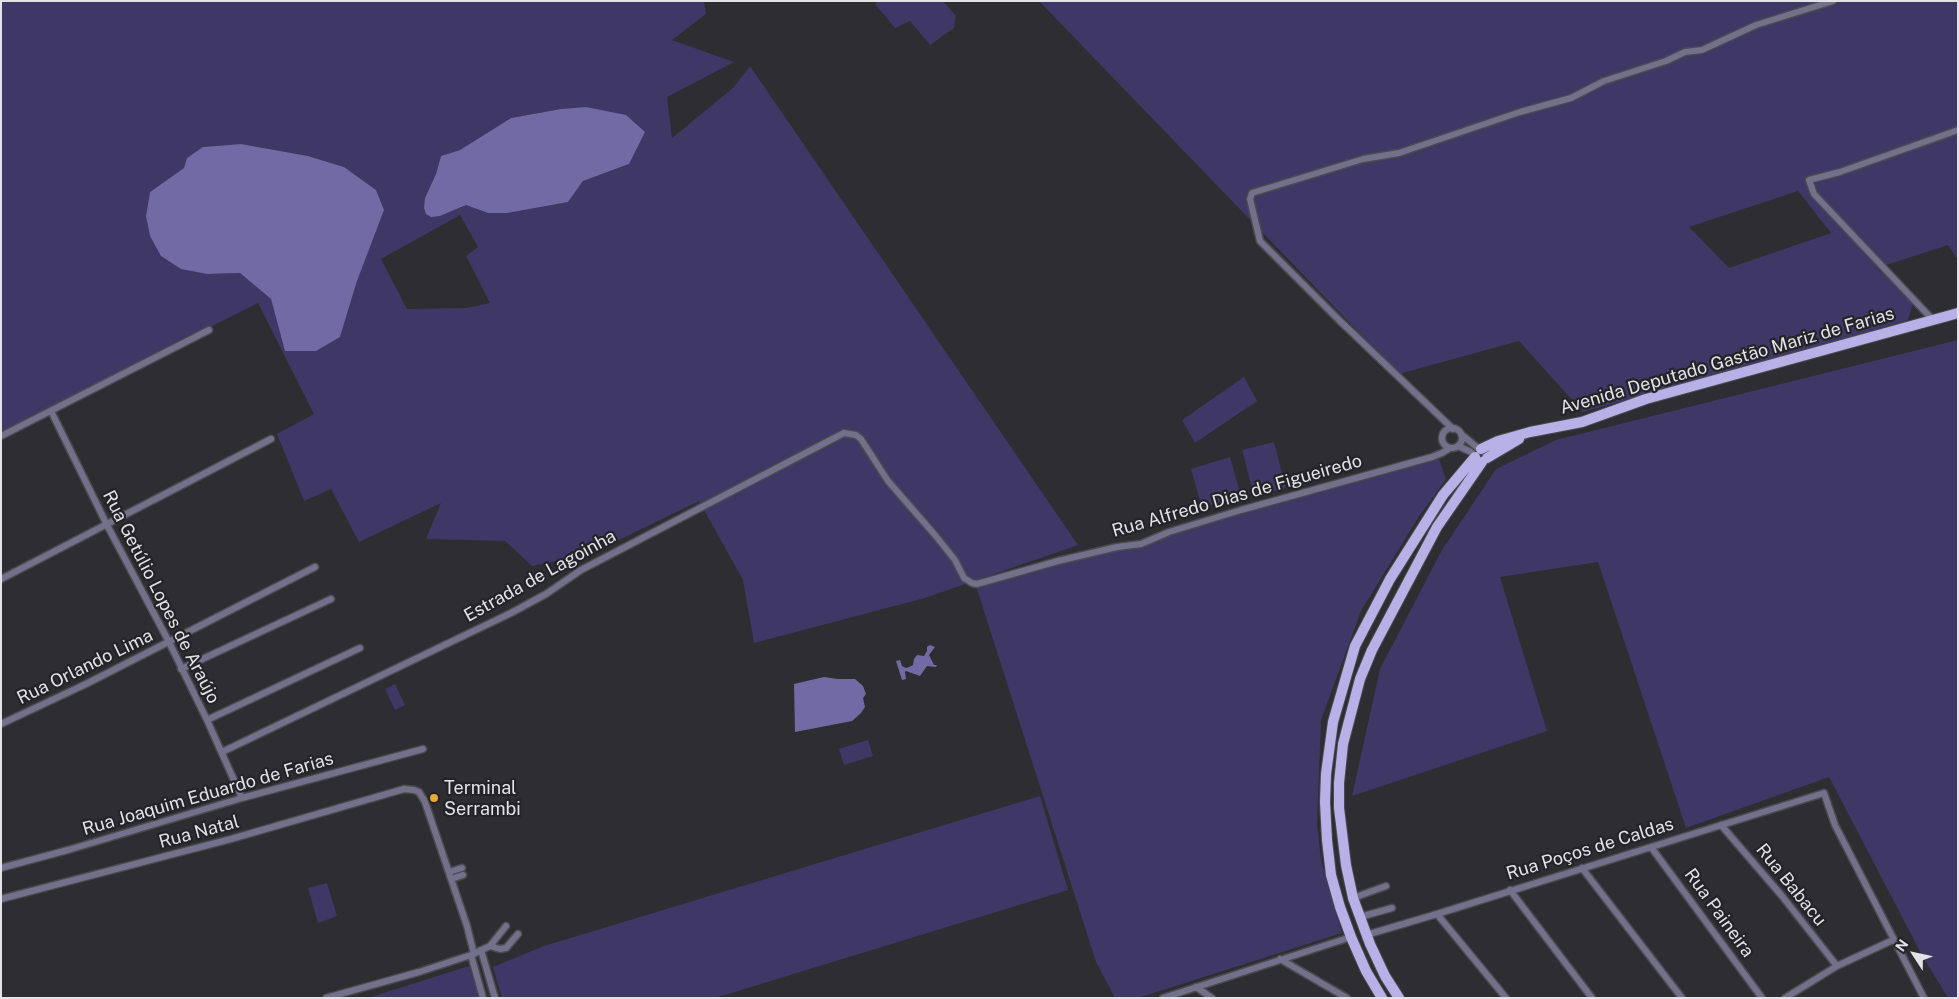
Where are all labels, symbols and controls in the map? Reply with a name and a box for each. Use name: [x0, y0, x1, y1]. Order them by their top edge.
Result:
street label: Avenida Deputado Gastão Mariz de Farias: [1557, 303, 1897, 419]
street label: Rua Alfredo Dias de Figueiredo: [1110, 450, 1364, 542]
street label: Rua Getúlio Lopes de Araújo: [98, 487, 224, 707]
street label: Estrada de Lagoinha: [460, 525, 620, 627]
street label: Rua Orlando Lima: [14, 625, 156, 709]
street label: Rua Joaquim Eduardo de Farias: [80, 748, 336, 840]
place label: Terminal Serrambi: [444, 777, 521, 820]
marker: Terminal Serrambi: [428, 792, 440, 804]
street label: Rua Natal: [156, 811, 242, 853]
street label: Rua Poços de Caldas: [1504, 813, 1676, 885]
street label: Rua Babacu: [1751, 840, 1831, 930]
street label: Rua Paineira: [1680, 864, 1758, 962]
north arrow: [1889, 929, 1939, 979]
text: N: [1892, 936, 1911, 954]

